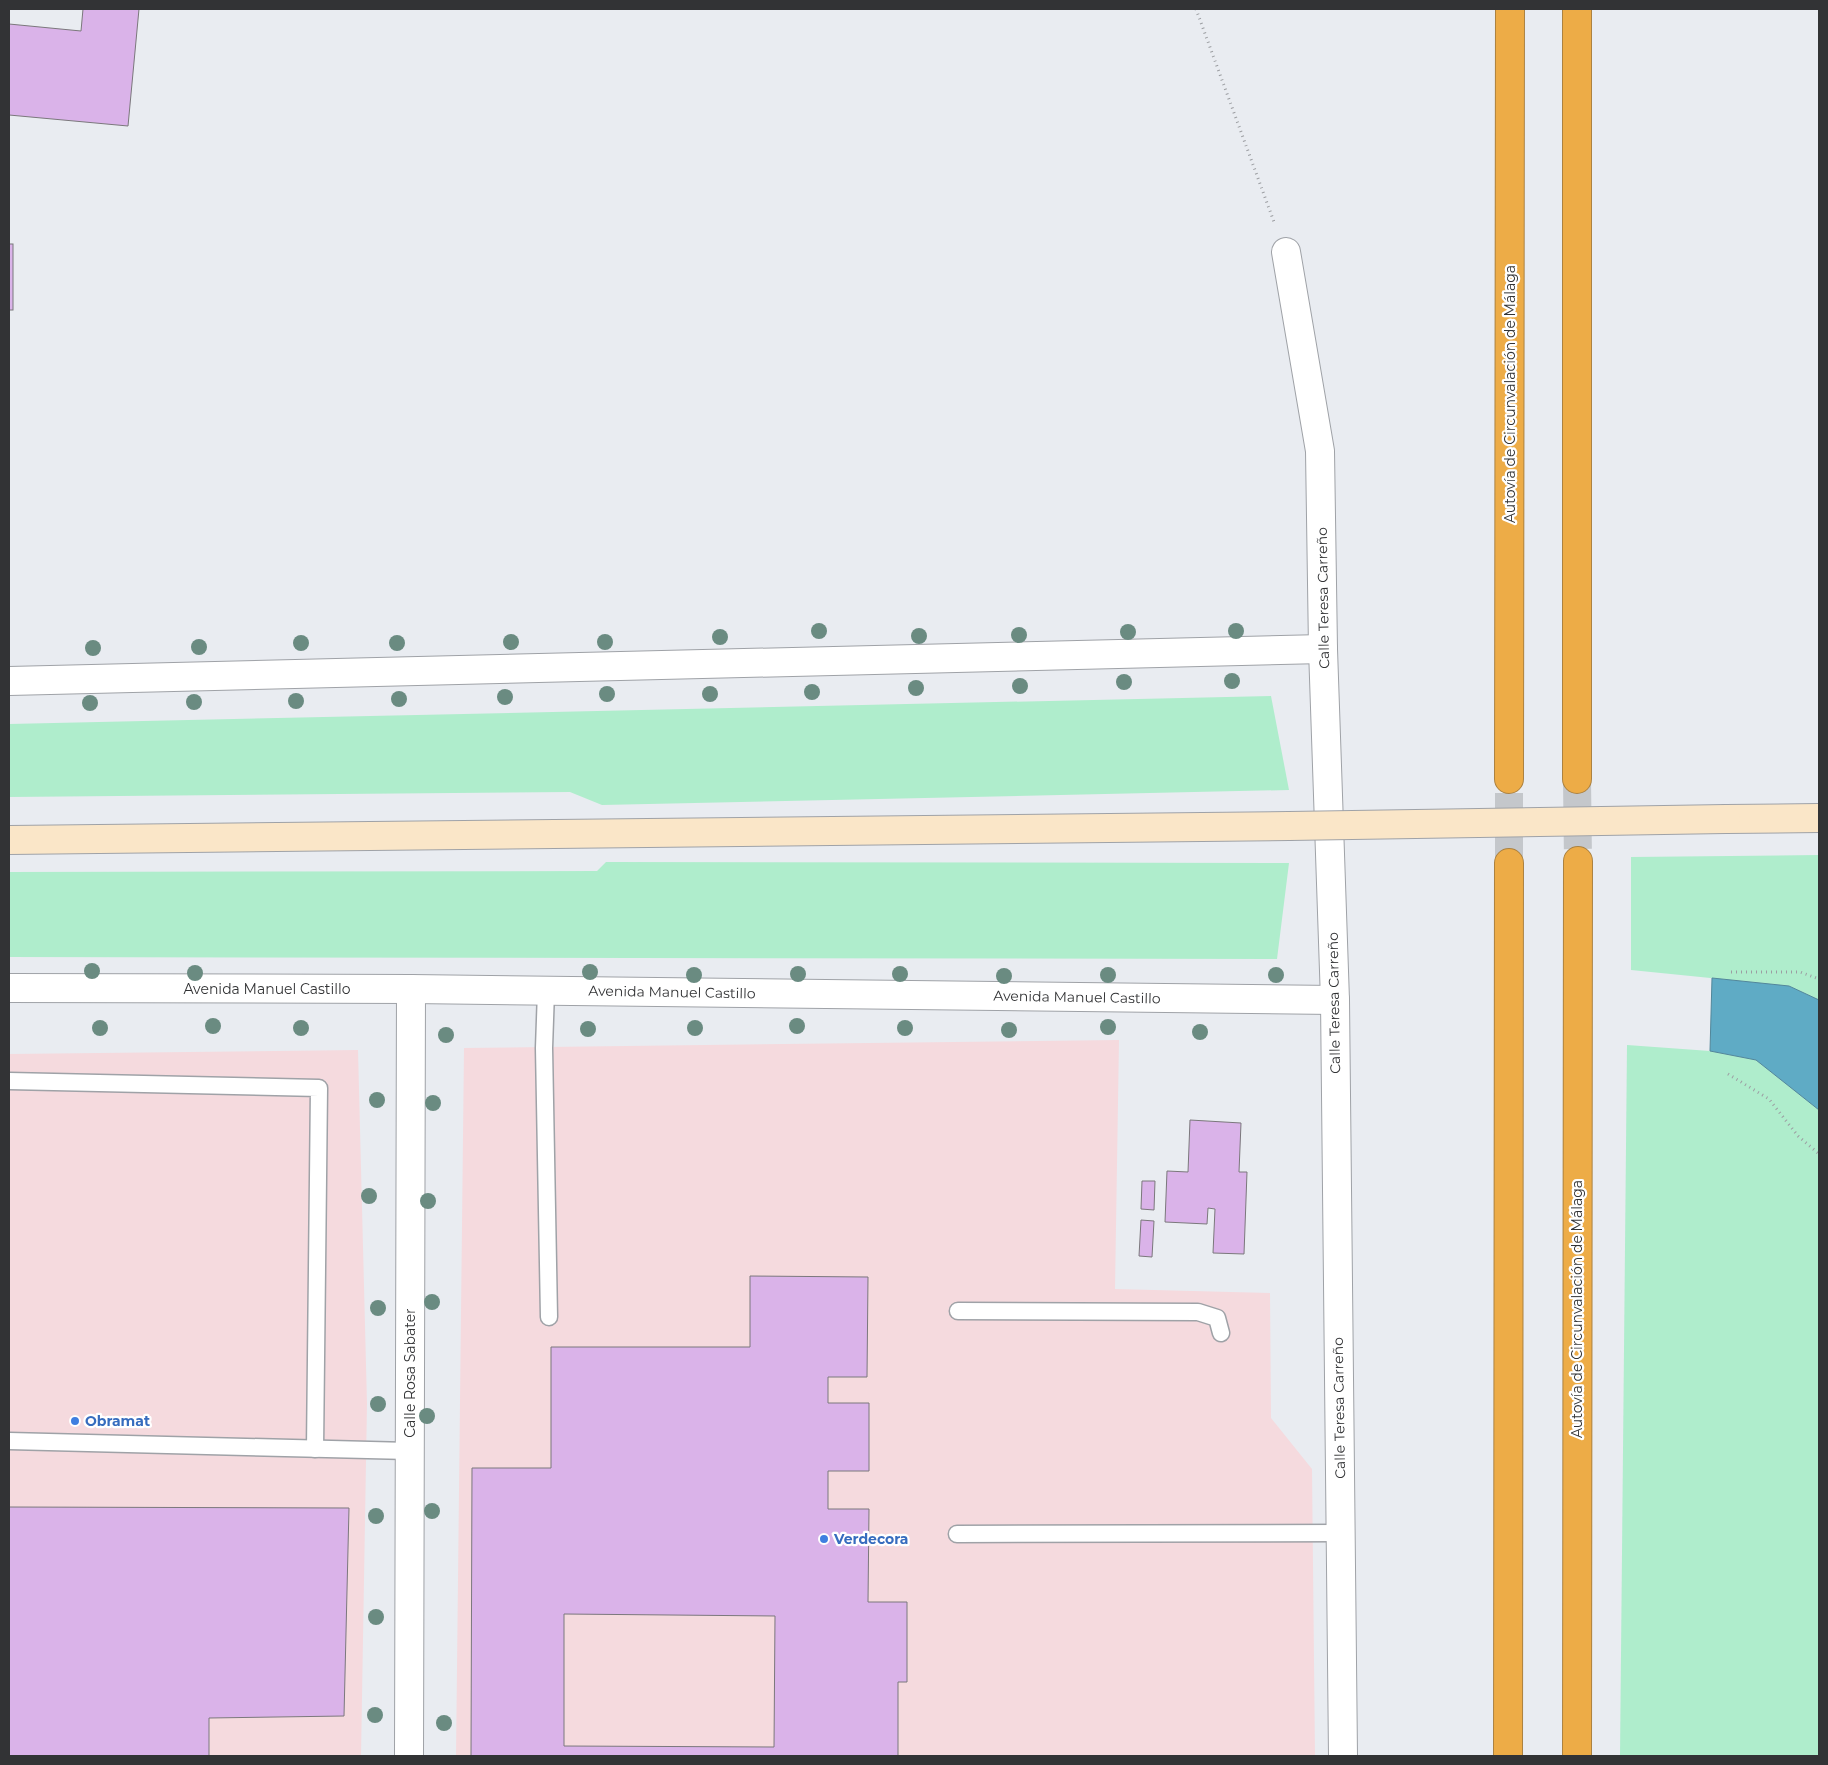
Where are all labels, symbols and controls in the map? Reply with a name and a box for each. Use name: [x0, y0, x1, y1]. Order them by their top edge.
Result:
street label: Autovía de Circunvalación de Málaga: [1501, 265, 1519, 523]
street label: Calle Teresa Carreño: [1313, 527, 1333, 669]
street label: Calle Teresa Carreño: [1324, 932, 1344, 1074]
street label: Avenida Manuel Castillo: [183, 980, 351, 998]
street label: Avenida Manuel Castillo: [588, 982, 756, 1002]
street label: Avenida Manuel Castillo: [993, 987, 1161, 1007]
street label: Autovía de Circunvalación de Málaga: [1568, 1180, 1586, 1438]
street label: Calle Rosa Sabater: [401, 1308, 419, 1438]
street label: Calle Teresa Carreño: [1329, 1337, 1349, 1479]
place label: Obramat: [85, 1412, 150, 1430]
marker: Obramat: [69, 1415, 81, 1427]
place label: Verdecora: [833, 1530, 908, 1548]
marker: Verdecora: [818, 1533, 830, 1545]

